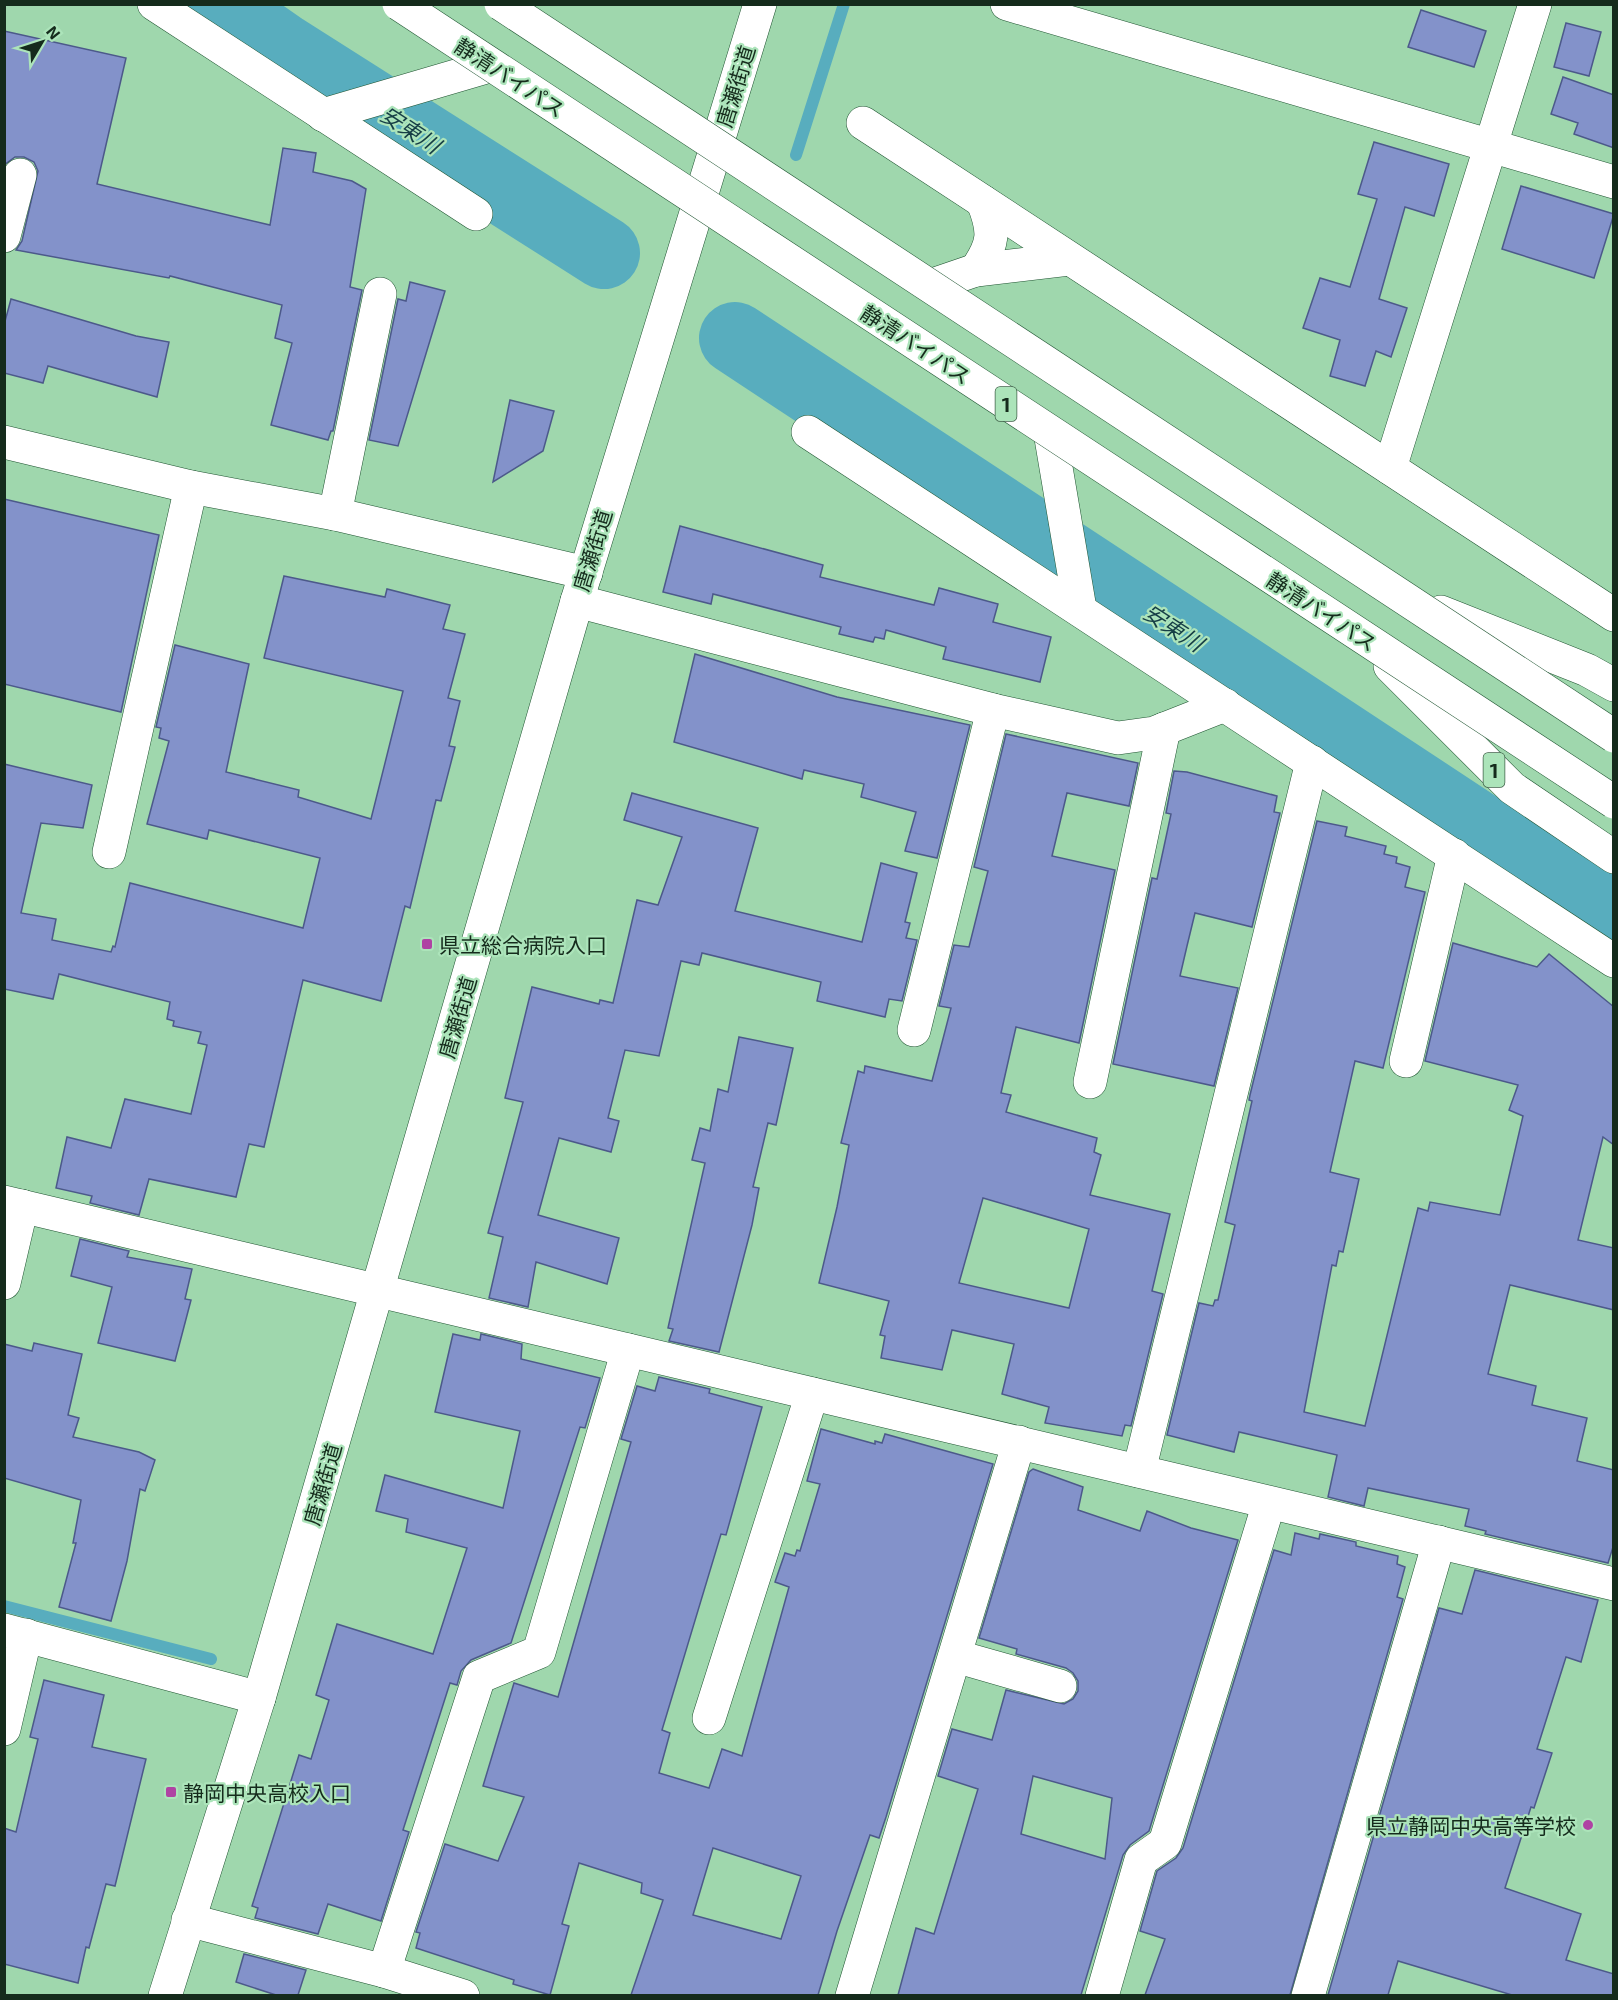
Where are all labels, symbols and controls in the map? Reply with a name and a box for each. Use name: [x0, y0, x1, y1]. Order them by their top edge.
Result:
north arrow: [12, 12, 72, 72]
text: N: [43, 22, 65, 43]
street label: 静清バイパス: [451, 32, 569, 122]
street label: 唐瀬街道: [711, 42, 759, 130]
water label: 安東川: [376, 100, 447, 159]
street label: 静清バイパス: [857, 299, 975, 389]
road number: 1: [996, 387, 1016, 421]
street label: 唐瀬街道: [568, 506, 616, 594]
street label: 静清バイパス: [1263, 566, 1381, 656]
water label: 安東川: [1139, 598, 1210, 657]
road number: 1: [1484, 753, 1504, 787]
place label: 県立総合病院入口: [439, 932, 607, 957]
marker: 県立総合病院入口: [420, 937, 434, 951]
street label: 唐瀬街道: [433, 973, 481, 1061]
street label: 唐瀬街道: [298, 1440, 346, 1528]
place label: 静岡中央高校入口: [183, 1780, 351, 1805]
marker: 静岡中央高校入口: [164, 1785, 178, 1799]
place label: 県立静岡中央高等学校: [1366, 1813, 1576, 1838]
marker: 県立静岡中央高等学校: [1581, 1818, 1595, 1832]

